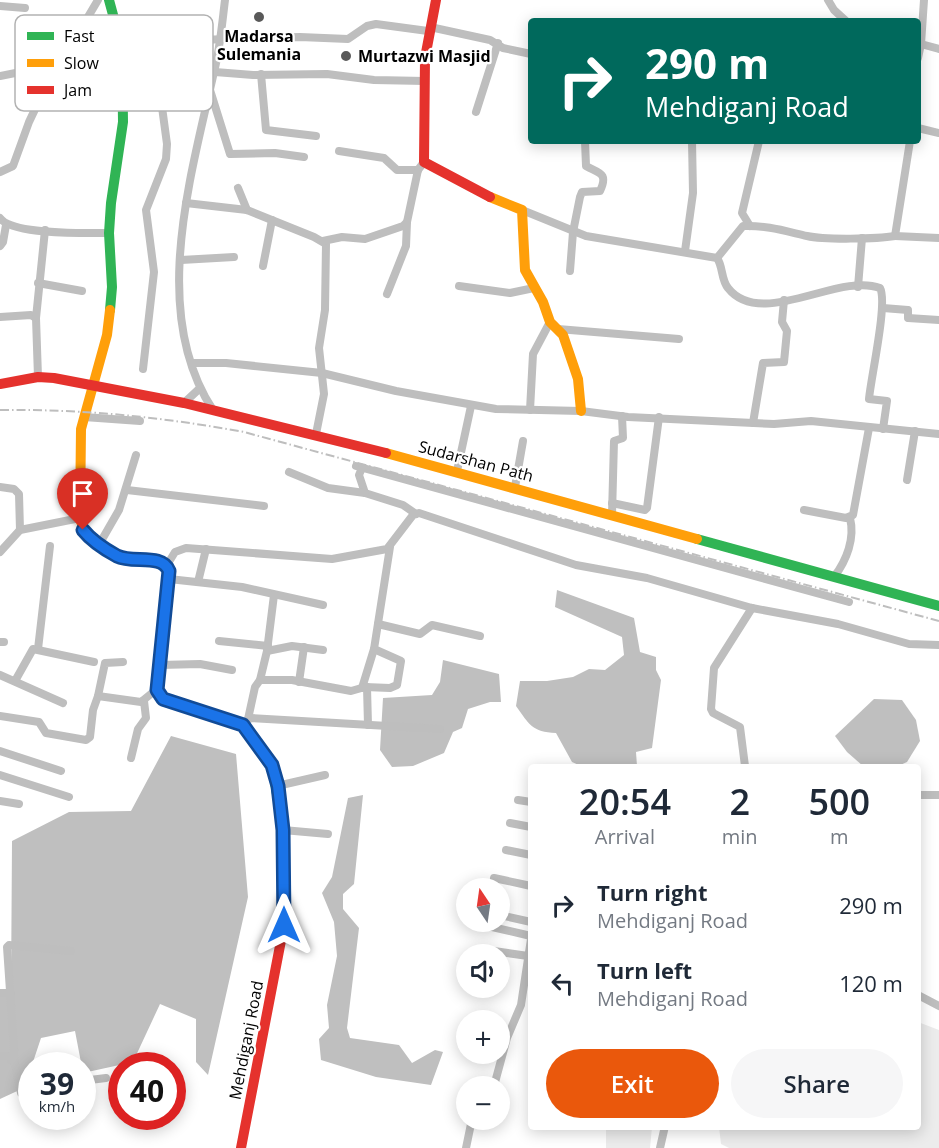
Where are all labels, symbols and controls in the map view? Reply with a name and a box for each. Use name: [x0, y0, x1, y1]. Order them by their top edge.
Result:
marker: Madarsa Sulemania: [252, 10, 266, 24]
legend: [15, 15, 213, 111]
text: Fast: [64, 25, 95, 47]
place label: Madarsa Sulemania: [217, 25, 301, 65]
text: 290 m: [645, 34, 769, 91]
icon: right: [546, 42, 624, 120]
place label: Murtazwi Masjid: [358, 45, 491, 67]
marker: Murtazwi Masjid: [339, 49, 353, 63]
text: Slow: [64, 52, 99, 74]
text: Jam: [62, 79, 92, 101]
text: Mehdiganj Road: [645, 88, 849, 125]
street label: Sudarshan Path: [416, 435, 536, 487]
pin: [57, 468, 108, 530]
icon: arrive: [66, 477, 99, 510]
text: 20:54: [579, 777, 671, 826]
text: 2: [729, 777, 750, 826]
text: 500: [808, 777, 870, 826]
text: Arrival: [595, 823, 655, 850]
text: min: [722, 823, 758, 850]
text: m: [830, 823, 849, 850]
text: Turn right: [597, 877, 708, 907]
north arrow: [456, 878, 510, 932]
map controls: [456, 878, 510, 1130]
icon: right: [546, 889, 579, 922]
text: 290 m: [839, 890, 903, 920]
position arrow: [252, 893, 316, 957]
text: Mehdiganj Road: [597, 907, 748, 934]
button: sound: [456, 944, 510, 998]
text: Turn left: [597, 955, 692, 985]
icon: left: [546, 967, 579, 1000]
text: 120 m: [839, 968, 903, 998]
street label: Mehdiganj Road: [224, 979, 268, 1101]
text: Mehdiganj Road: [597, 985, 748, 1012]
button: +: [456, 1010, 510, 1064]
button: Exit: [546, 1049, 719, 1118]
button: Share: [731, 1049, 903, 1118]
speed limit sign: 40: [108, 1052, 186, 1130]
text: 39: [40, 1063, 74, 1104]
button: −: [456, 1076, 510, 1130]
text: km/h: [39, 1096, 75, 1116]

